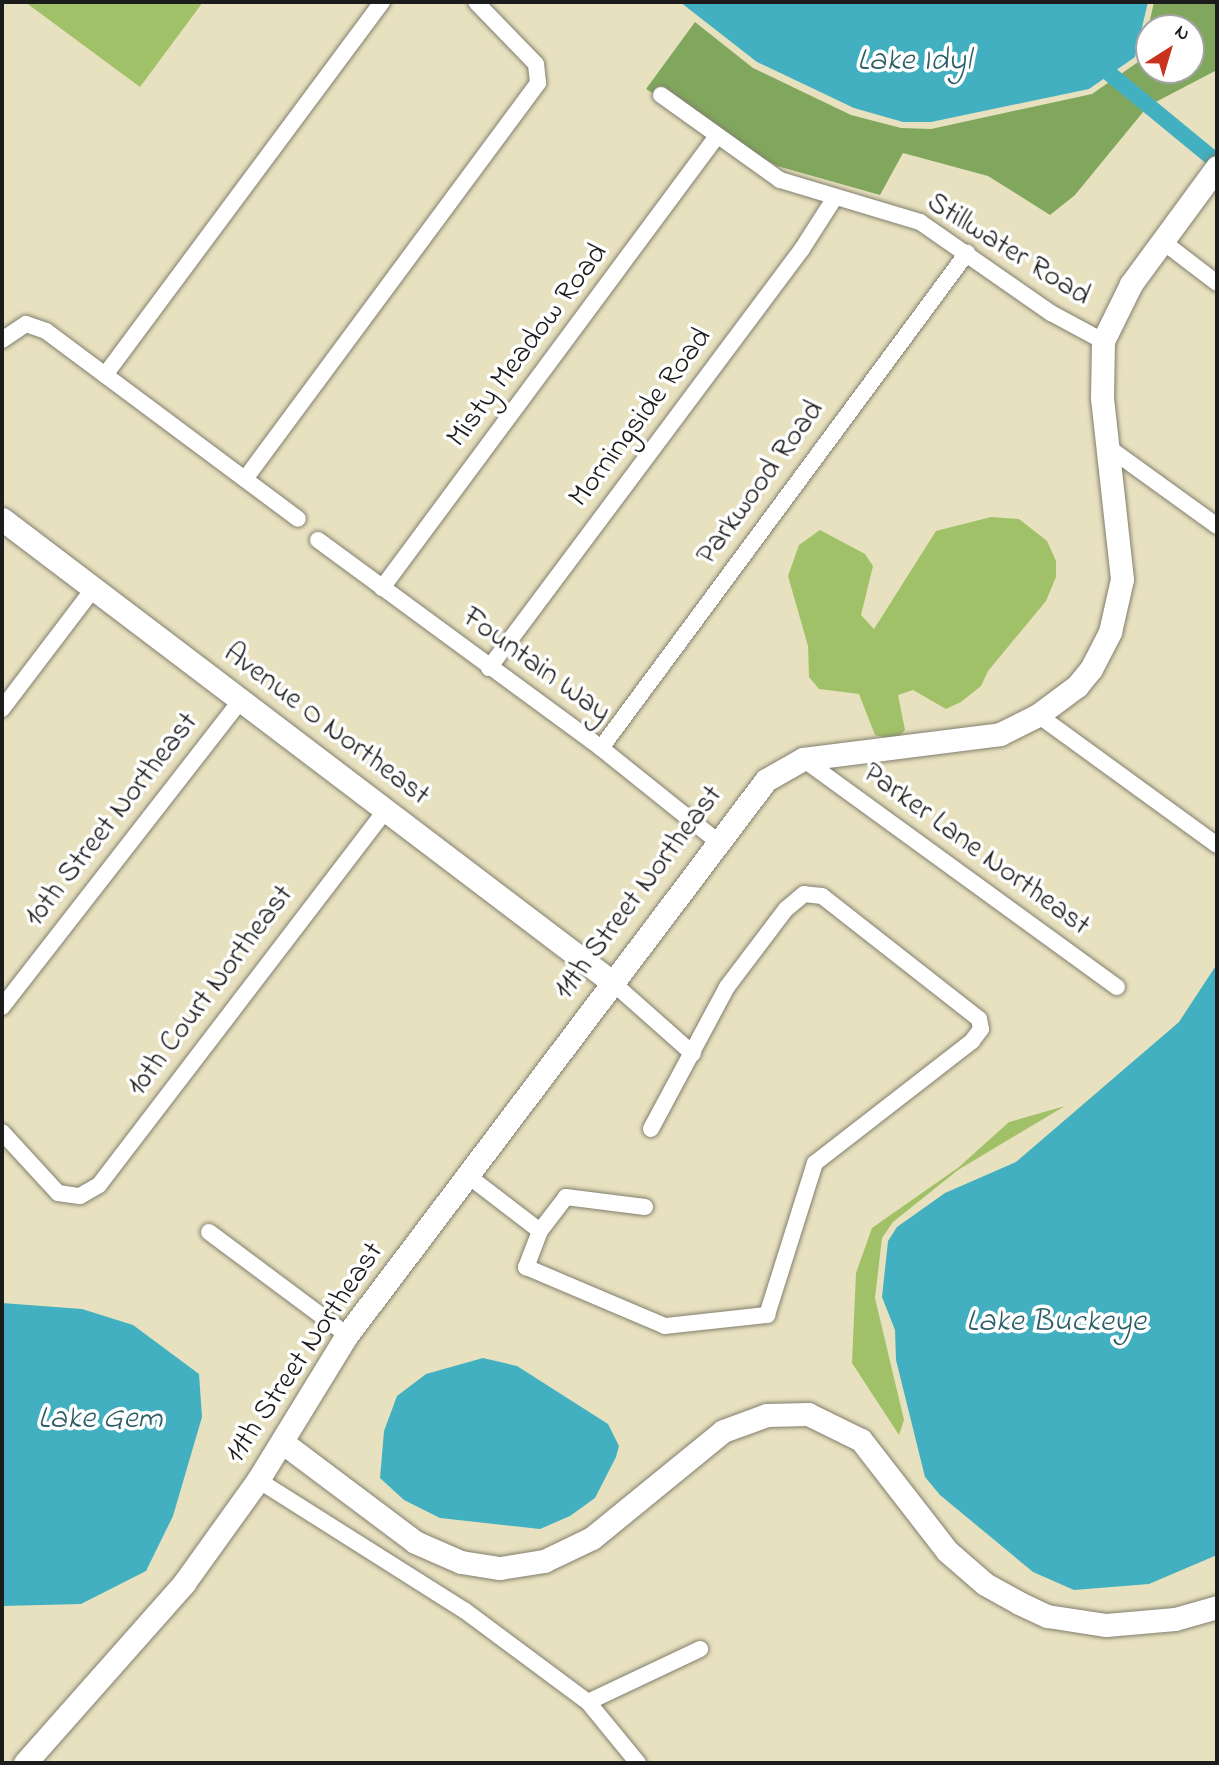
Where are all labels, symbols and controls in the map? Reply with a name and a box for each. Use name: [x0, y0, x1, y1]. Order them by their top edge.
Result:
north arrow: [1135, 14, 1205, 84]
text: N: [1168, 19, 1195, 48]
water label: Lake Idyl: [857, 43, 971, 81]
street label: Stillwater Road: [919, 185, 1097, 315]
street label: Misty Meadow Road: [440, 237, 616, 455]
street label: Morningside Road: [562, 321, 720, 515]
street label: Parkwood Road: [689, 394, 833, 572]
street label: Fountain Way: [455, 600, 617, 732]
street label: Avenue O Northeast: [216, 636, 436, 814]
street label: 10th Street Northeast: [17, 706, 207, 934]
street label: Parker Lane Northeast: [855, 756, 1097, 944]
street label: 11th Street Northeast: [547, 779, 731, 1007]
street label: 10th Court Northeast: [120, 878, 302, 1104]
street label: 11th Street Northeast: [218, 1236, 392, 1470]
water label: Lake Buckeye: [966, 1304, 1146, 1342]
water label: Lake Gem: [38, 1401, 162, 1439]

